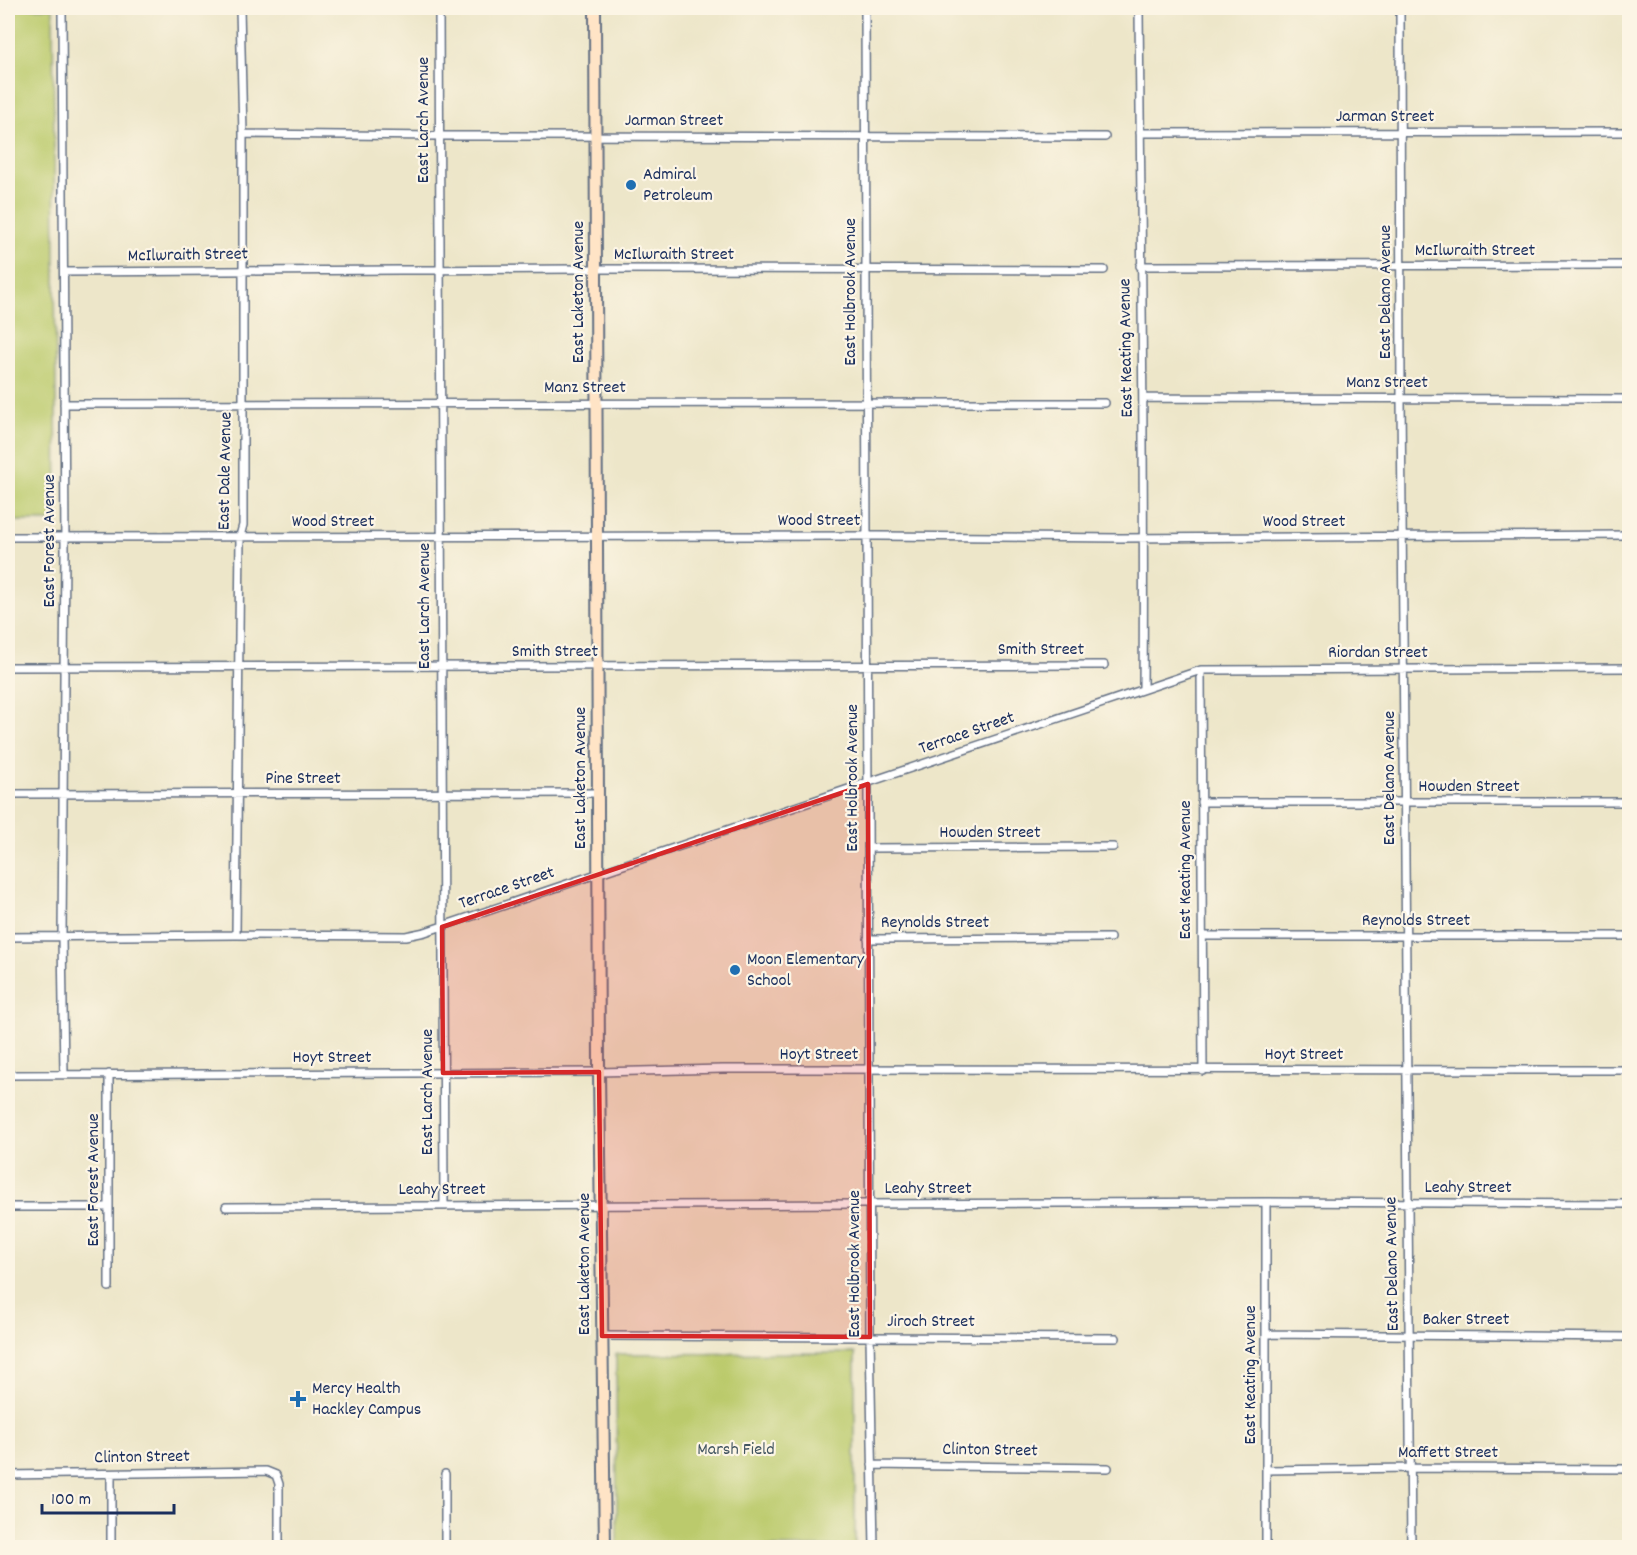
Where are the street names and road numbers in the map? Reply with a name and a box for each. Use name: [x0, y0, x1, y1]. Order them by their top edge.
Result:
street label: East Larch Avenue: [412, 57, 437, 183]
street label: Jarman Street: [1336, 105, 1435, 130]
street label: Jarman Street: [625, 109, 724, 134]
street label: East Holbrook Avenue: [839, 218, 864, 366]
street label: East Laketon Avenue: [567, 221, 592, 363]
street label: East Delano Avenue: [1374, 225, 1399, 359]
street label: McIlwraith Street: [1415, 239, 1536, 264]
street label: McIlwraith Street: [128, 242, 249, 270]
street label: McIlwraith Street: [614, 243, 735, 268]
street label: East Keating Avenue: [1113, 278, 1141, 418]
street label: Manz Street: [1346, 371, 1428, 396]
street label: Manz Street: [544, 376, 626, 401]
street label: East Dale Avenue: [212, 412, 240, 530]
street label: East Forest Avenue: [38, 474, 63, 608]
street label: Wood Street: [778, 509, 861, 534]
street label: Wood Street: [292, 510, 375, 535]
street label: Wood Street: [1263, 510, 1346, 535]
street label: East Larch Avenue: [413, 543, 438, 669]
street label: Smith Street: [998, 638, 1085, 663]
street label: Smith Street: [512, 640, 599, 665]
street label: Riordan Street: [1328, 641, 1428, 666]
street label: East Holbrook Avenue: [841, 704, 866, 852]
street label: Terrace Street: [916, 706, 1019, 762]
street label: East Laketon Avenue: [569, 707, 594, 849]
street label: East Delano Avenue: [1378, 711, 1403, 845]
street label: Pine Street: [265, 767, 341, 792]
street label: Howden Street: [1418, 775, 1520, 800]
street label: East Keating Avenue: [1174, 800, 1199, 940]
street label: Howden Street: [939, 821, 1041, 846]
street label: Terrace Street: [456, 861, 559, 917]
street label: Reynolds Street: [1362, 909, 1471, 934]
street label: Reynolds Street: [881, 911, 990, 936]
street label: East Larch Avenue: [416, 1029, 441, 1155]
street label: Hoyt Street: [779, 1043, 859, 1068]
street label: Hoyt Street: [1264, 1043, 1344, 1068]
street label: Hoyt Street: [292, 1046, 372, 1071]
street label: East Forest Avenue: [82, 1113, 107, 1247]
street label: Leahy Street: [1424, 1176, 1512, 1201]
street label: Leahy Street: [884, 1177, 972, 1202]
street label: Leahy Street: [398, 1178, 486, 1203]
street label: East Holbrook Avenue: [843, 1190, 868, 1338]
street label: East Laketon Avenue: [573, 1193, 598, 1335]
street label: East Delano Avenue: [1379, 1196, 1407, 1332]
street label: East Keating Avenue: [1239, 1305, 1264, 1445]
street label: Baker Street: [1423, 1308, 1510, 1333]
street label: Jiroch Street: [887, 1310, 975, 1335]
street label: Clinton Street: [942, 1438, 1038, 1464]
street label: Maffett Street: [1398, 1441, 1498, 1466]
street label: Clinton Street: [94, 1445, 190, 1471]

